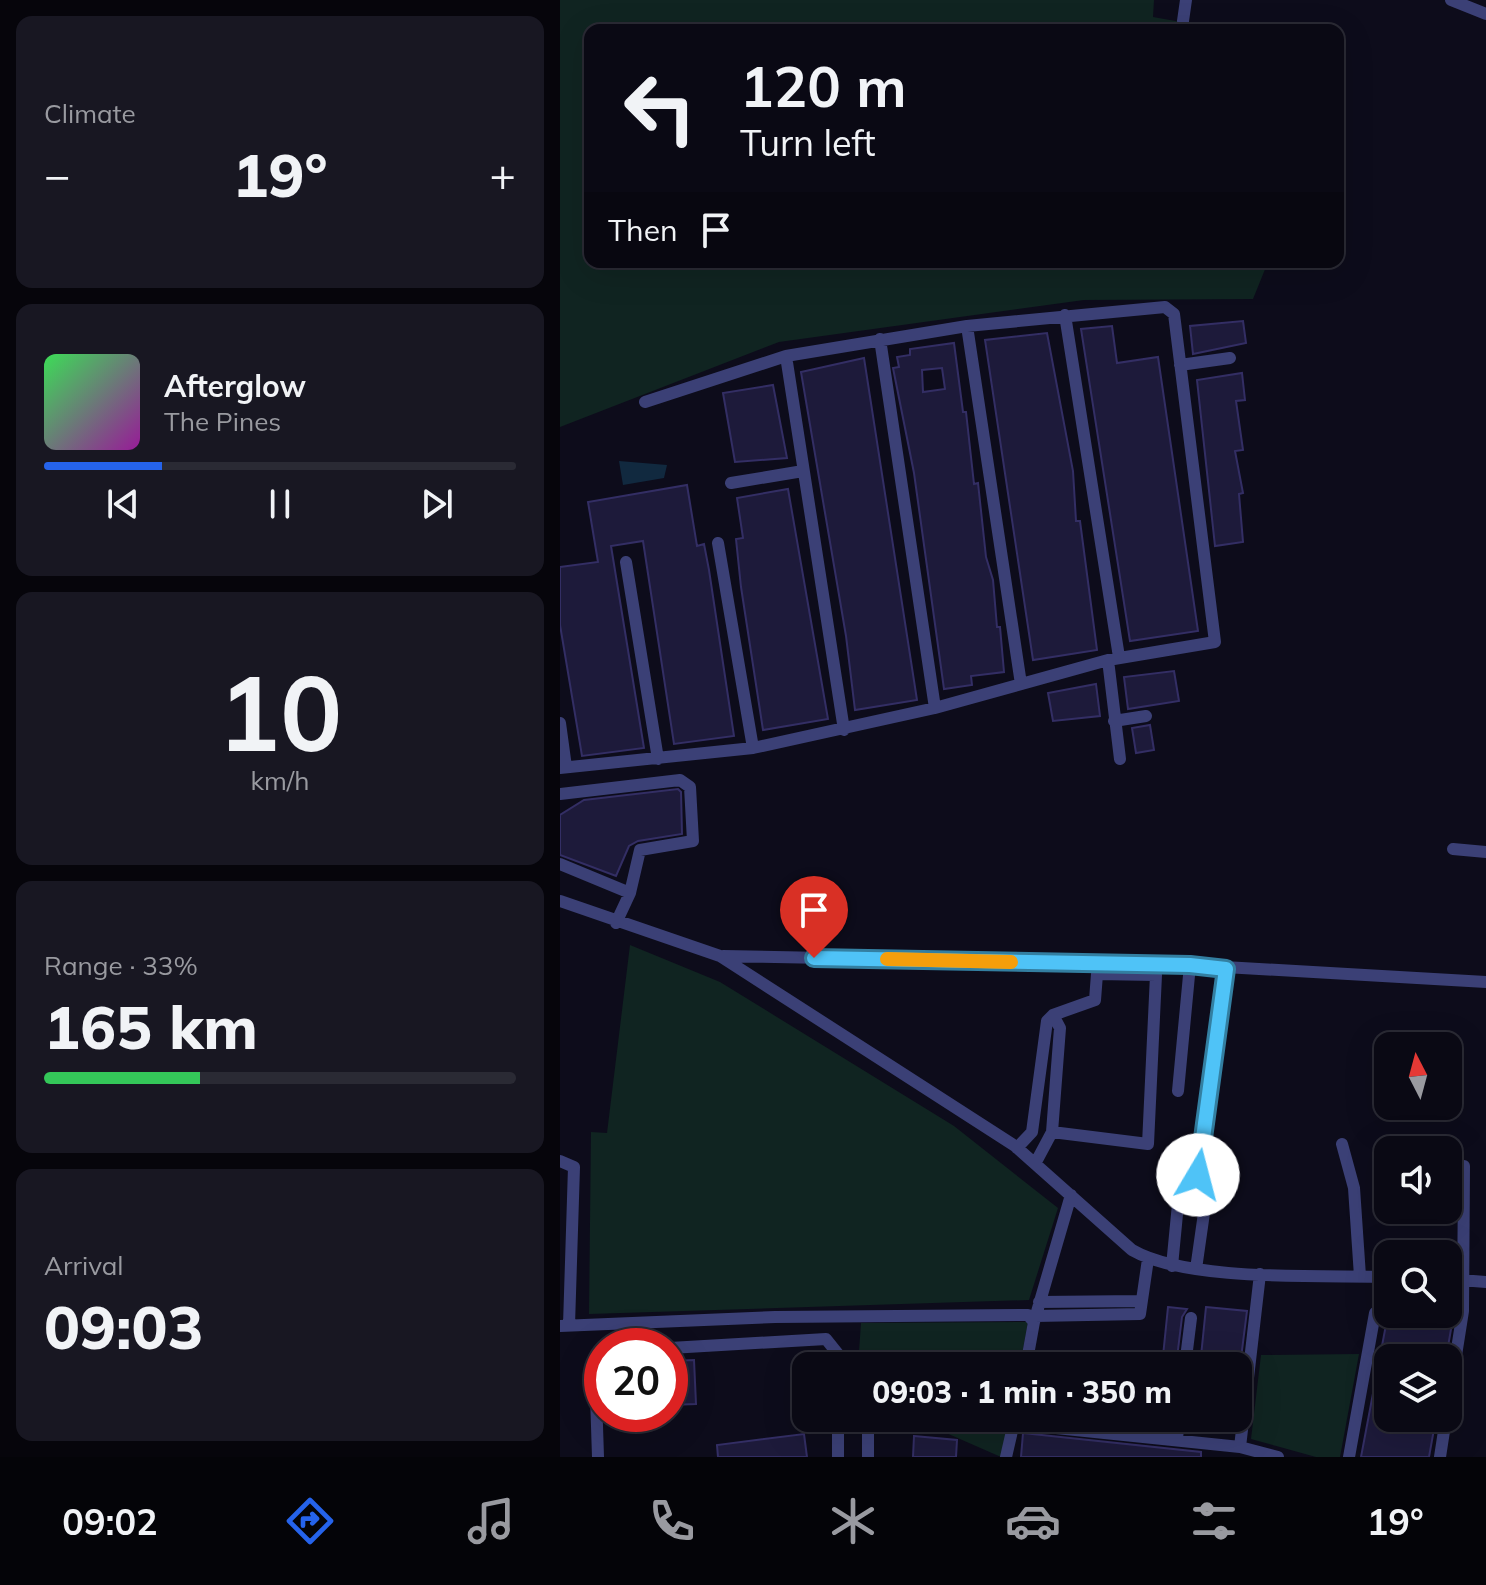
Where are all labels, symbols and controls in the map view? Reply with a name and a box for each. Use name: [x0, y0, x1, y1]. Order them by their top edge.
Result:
text: 120 m: [740, 51, 907, 121]
icon: left: [608, 56, 712, 160]
text: Climate: [44, 97, 136, 130]
text: Turn left: [740, 120, 876, 165]
text: 19°: [232, 137, 328, 212]
text: −: [44, 147, 70, 202]
text: +: [490, 147, 516, 202]
icon: arrive: [694, 208, 738, 252]
text: Then: [608, 211, 678, 249]
text: Afterglow: [164, 367, 306, 405]
text: The Pines: [164, 405, 281, 438]
icon: previous: [101, 482, 145, 526]
icon: pause: [258, 482, 302, 526]
icon: next: [415, 482, 459, 526]
text: 10: [218, 646, 342, 777]
text: km/h: [251, 764, 309, 797]
pin: [780, 876, 848, 958]
icon: arrive: [792, 888, 836, 932]
text: Range · 33%: [44, 949, 198, 982]
text: 165 km: [44, 989, 258, 1064]
north arrow: [1374, 1032, 1462, 1120]
map controls: [1374, 1032, 1462, 1432]
position arrow: [1156, 1133, 1240, 1217]
button: sound: [1374, 1136, 1462, 1224]
button: search: [1374, 1240, 1462, 1328]
text: Arrival: [44, 1249, 124, 1282]
text: 09:03: [44, 1289, 204, 1364]
speed limit sign: 20: [584, 1328, 688, 1432]
button: layers: [1374, 1344, 1462, 1432]
text: 09:03 · 1 min · 350 m: [872, 1373, 1172, 1411]
icon: directions: [282, 1493, 338, 1549]
icon: music: [463, 1493, 519, 1549]
icon: phone: [644, 1493, 700, 1549]
icon: climate: [825, 1493, 881, 1549]
icon: car: [1005, 1493, 1061, 1549]
icon: filters: [1186, 1493, 1242, 1549]
text: 09:02: [62, 1499, 158, 1544]
text: 19°: [1367, 1499, 1424, 1544]

